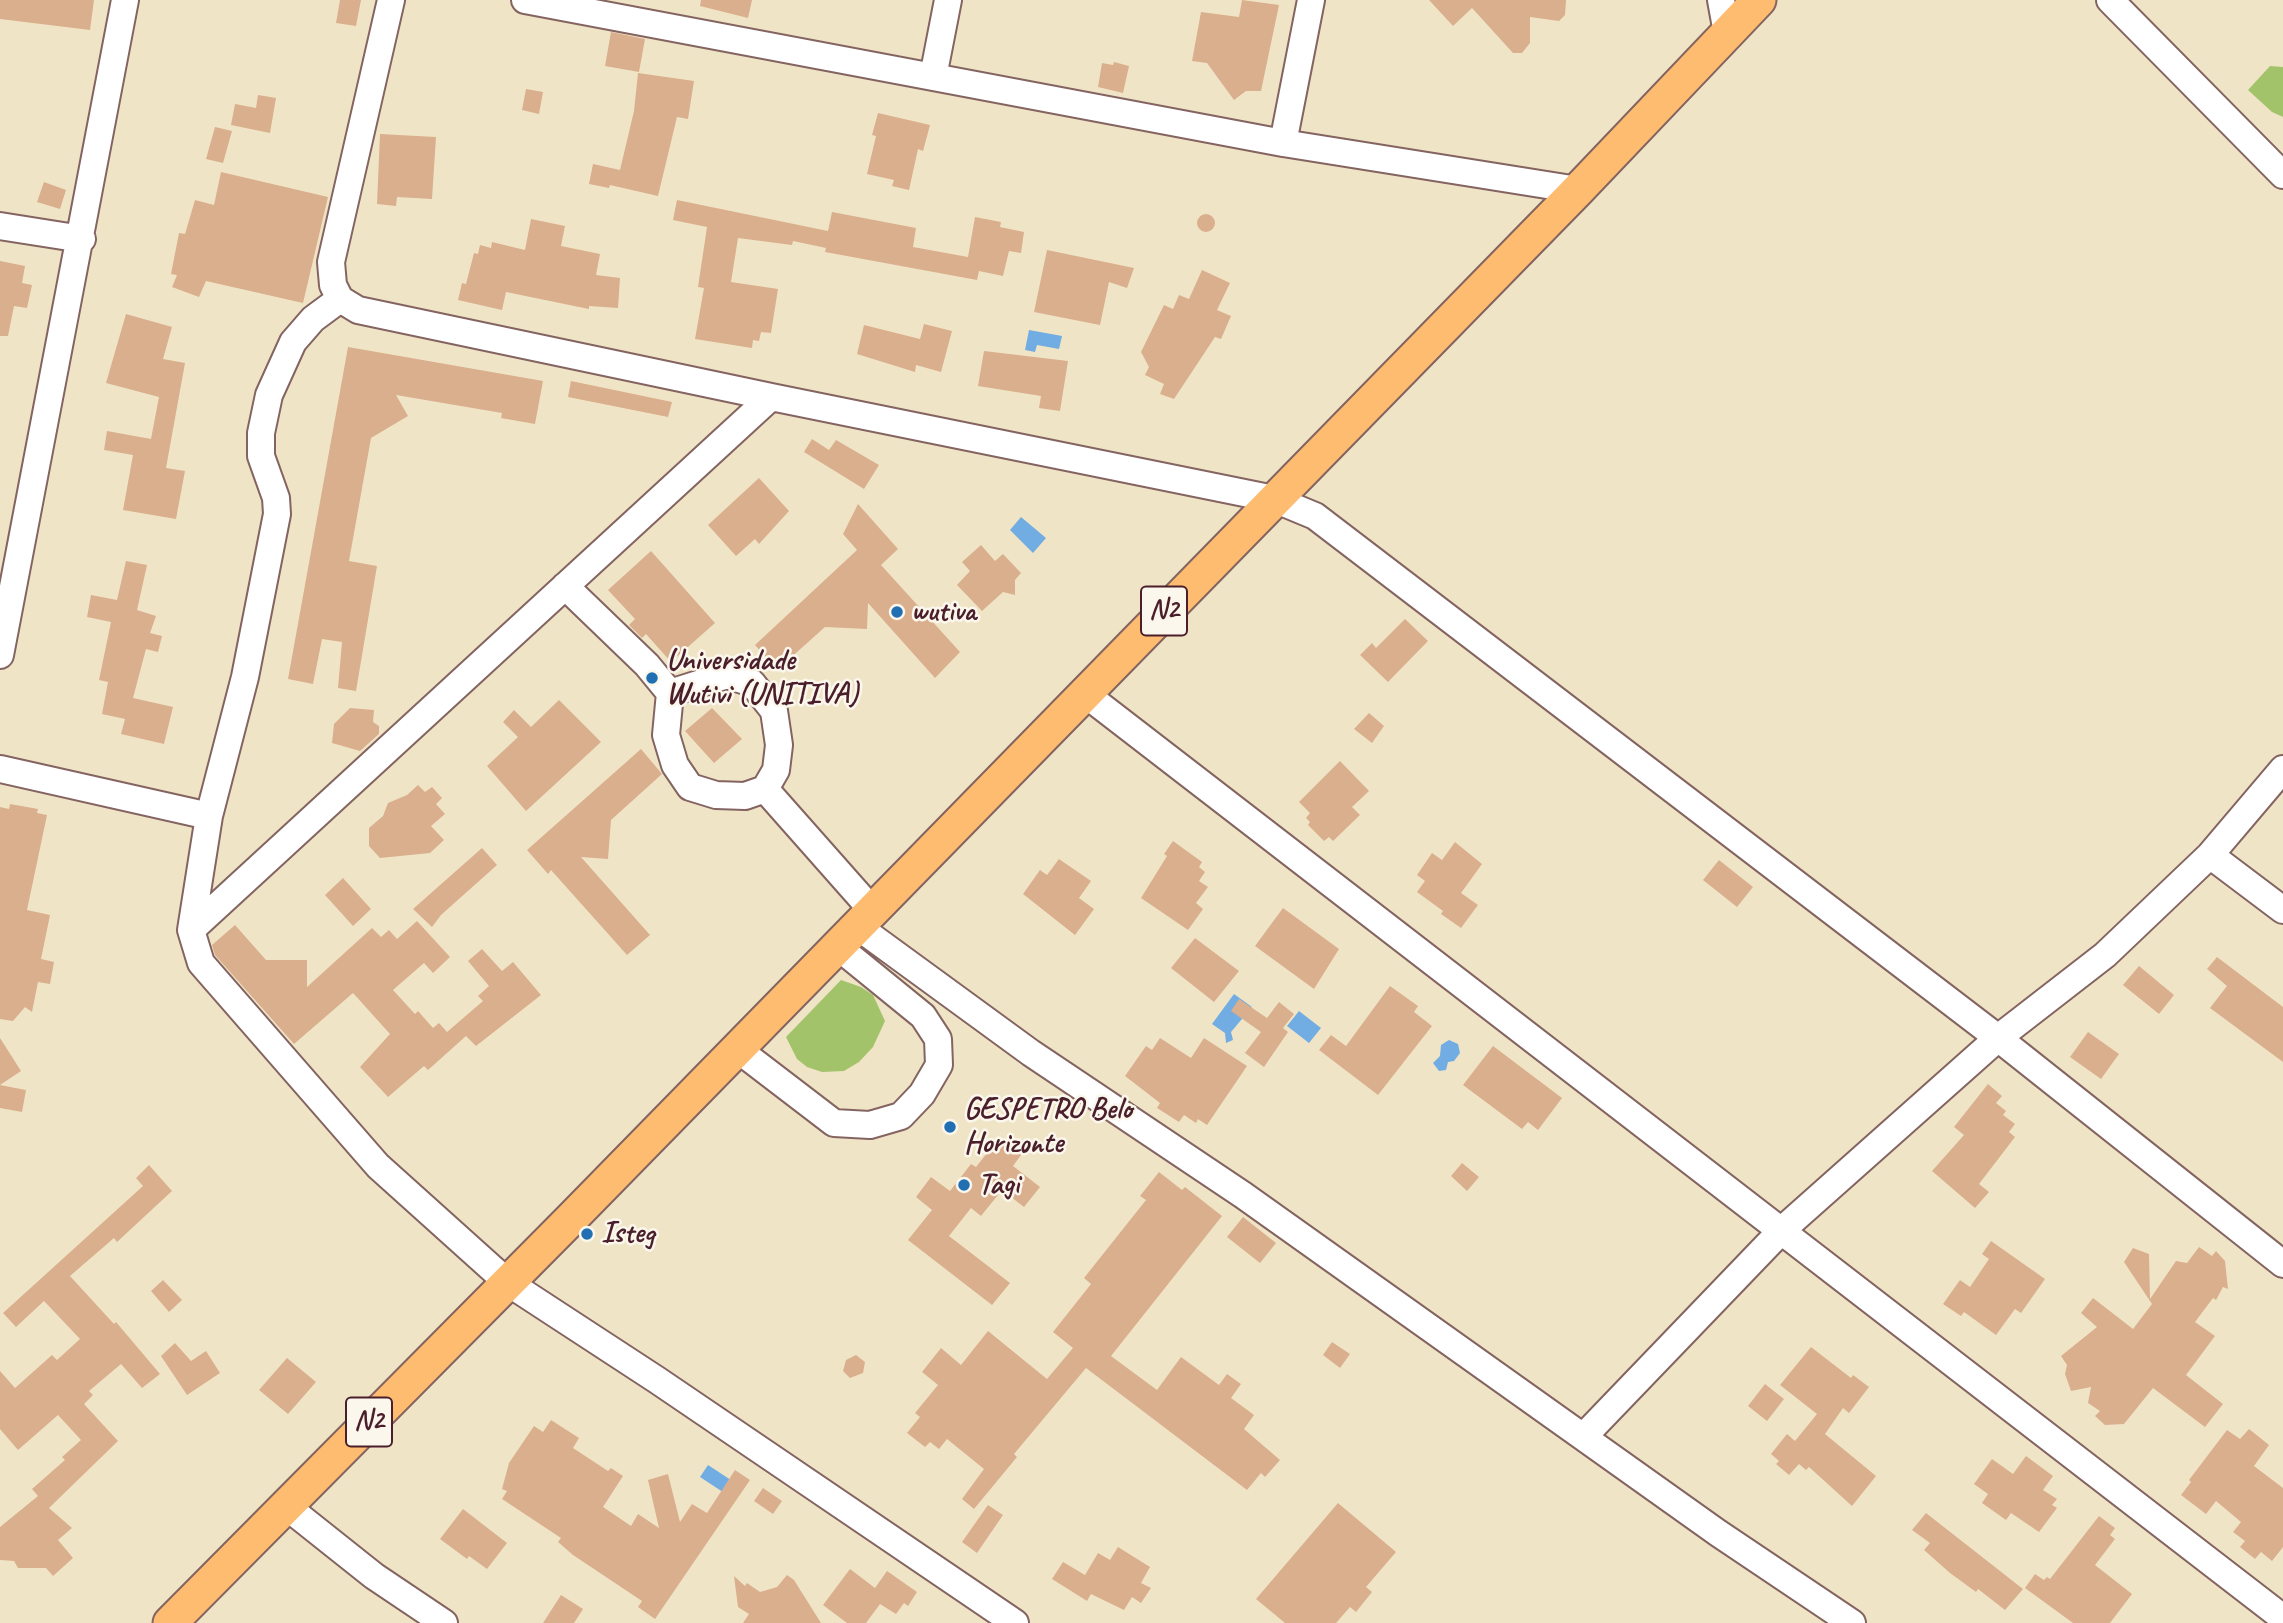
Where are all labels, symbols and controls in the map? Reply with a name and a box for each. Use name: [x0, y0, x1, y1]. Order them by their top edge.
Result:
road number: N2: [1141, 586, 1187, 636]
place label: wutiva: [911, 594, 976, 630]
marker: wutiva: [889, 604, 905, 620]
place label: Universidade Wutivi (UNITIVA): [666, 643, 858, 714]
marker: Universidade Wutivi (UNITIVA): [644, 670, 660, 686]
place label: GESPETRO Belo Horizonte: [964, 1092, 1132, 1162]
marker: GESPETRO Belo Horizonte: [942, 1119, 958, 1135]
place label: Tagi: [978, 1167, 1019, 1203]
marker: Tagi: [956, 1177, 972, 1193]
place label: Isteg: [601, 1216, 654, 1252]
marker: Isteg: [579, 1226, 595, 1242]
road number: N2: [346, 1398, 392, 1446]

